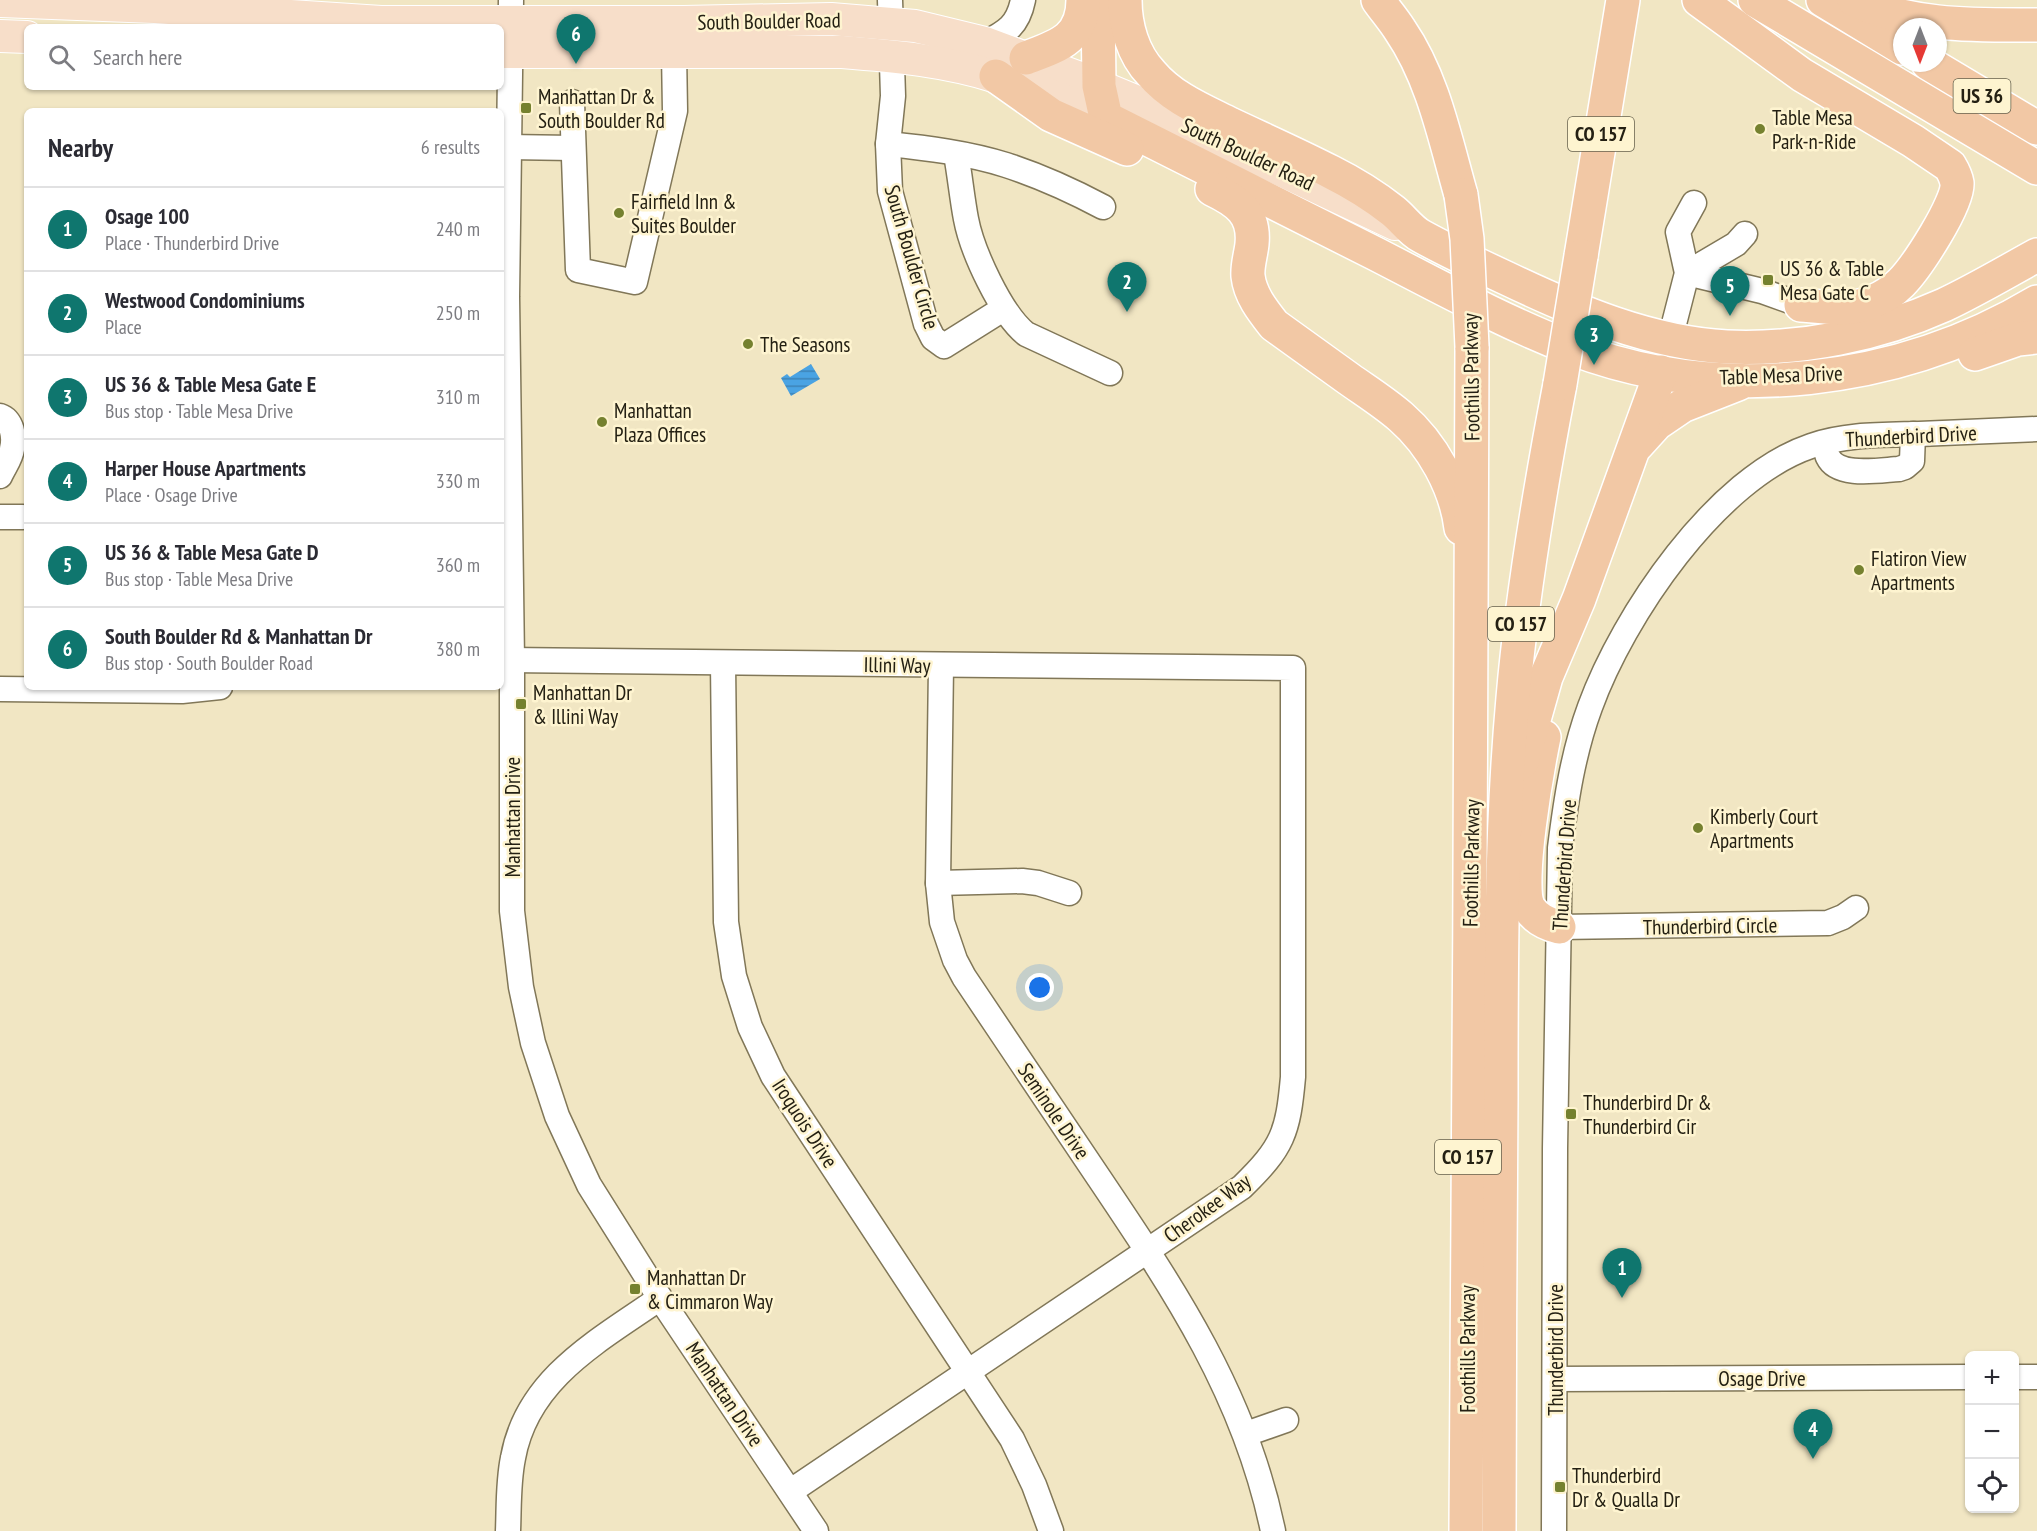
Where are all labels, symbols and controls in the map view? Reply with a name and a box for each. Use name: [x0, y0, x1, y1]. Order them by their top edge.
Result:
street label: South Boulder Road: [697, 6, 841, 36]
pin: 6: [556, 14, 596, 64]
north arrow: [1893, 18, 1947, 72]
search box: [24, 24, 504, 90]
icon: search: [45, 41, 78, 74]
text: Search here: [93, 43, 182, 71]
road number: US 36: [1954, 79, 2010, 113]
place label: Manhattan Dr & South Boulder Rd: [538, 83, 665, 134]
marker: Manhattan Dr & South Boulder Rd: [519, 101, 533, 115]
place label: Table Mesa Park-n-Ride: [1772, 104, 1856, 155]
street label: South Boulder Road: [1177, 111, 1319, 197]
road number: CO 157: [1568, 117, 1634, 151]
marker: Table Mesa Park-n-Ride: [1753, 122, 1767, 136]
text: Nearby: [48, 131, 113, 164]
text: 6 results: [421, 134, 480, 160]
street label: South Boulder Circle: [879, 182, 945, 332]
place label: Fairfield Inn & Suites Boulder: [631, 188, 736, 239]
text: Osage 100: [105, 202, 189, 230]
marker: Fairfield Inn & Suites Boulder: [612, 206, 626, 220]
text: 1: [63, 216, 72, 242]
text: 240 m: [436, 216, 480, 242]
text: Place · Thunderbird Drive: [105, 230, 279, 256]
place label: US 36 & Table Mesa Gate C: [1780, 255, 1884, 306]
pin: 2: [1108, 262, 1146, 312]
pin: 5: [1710, 266, 1750, 316]
marker: US 36 & Table Mesa Gate C: [1761, 273, 1775, 287]
text: Westwood Condominiums: [105, 286, 305, 314]
text: 2: [63, 300, 72, 326]
text: 250 m: [436, 300, 480, 326]
street label: Foothills Parkway: [1456, 313, 1486, 441]
text: Place: [105, 314, 142, 340]
pin: 3: [1574, 316, 1614, 365]
place label: The Seasons: [760, 331, 850, 358]
marker: The Seasons: [741, 337, 755, 351]
street label: Table Mesa Drive: [1719, 359, 1843, 391]
text: US 36 & Table Mesa Gate E: [105, 370, 316, 398]
text: 3: [63, 384, 72, 410]
text: 310 m: [436, 384, 480, 410]
place label: Manhattan Plaza Offices: [614, 397, 706, 448]
text: Bus stop · Table Mesa Drive: [105, 398, 293, 424]
marker: Manhattan Plaza Offices: [595, 415, 609, 429]
street label: Thunderbird Drive: [1845, 419, 1977, 453]
text: Harper House Apartments: [105, 454, 306, 482]
text: 4: [63, 468, 72, 494]
text: 330 m: [436, 468, 480, 494]
text: Place · Osage Drive: [105, 482, 238, 508]
text: US 36 & Table Mesa Gate D: [105, 538, 319, 566]
place label: Flatiron View Apartments: [1871, 545, 1967, 596]
text: 5: [63, 552, 72, 578]
text: 360 m: [436, 552, 480, 578]
marker: Flatiron View Apartments: [1852, 563, 1866, 577]
text: Bus stop · Table Mesa Drive: [105, 566, 293, 592]
road number: CO 157: [1488, 607, 1554, 641]
text: South Boulder Rd & Manhattan Dr: [105, 622, 372, 650]
text: 6: [63, 636, 72, 662]
text: 380 m: [436, 636, 480, 662]
text: Bus stop · South Boulder Road: [105, 650, 313, 676]
street label: Illini Way: [863, 651, 931, 679]
place label: Manhattan Dr & Illini Way: [533, 679, 632, 730]
marker: Manhattan Dr & Illini Way: [514, 697, 528, 711]
street label: Manhattan Drive: [499, 757, 526, 877]
street label: Thunderbird Drive: [1546, 798, 1582, 932]
street label: Foothills Parkway: [1456, 799, 1486, 927]
place label: Kimberly Court Apartments: [1710, 803, 1818, 854]
marker: Kimberly Court Apartments: [1691, 821, 1705, 835]
street label: Thunderbird Circle: [1643, 911, 1777, 941]
your location: [1025, 973, 1054, 1002]
street label: Seminole Drive: [1012, 1058, 1096, 1164]
street label: Iroquois Drive: [766, 1073, 844, 1173]
place label: Thunderbird Dr & Thunderbird Cir: [1583, 1089, 1711, 1140]
marker: Thunderbird Dr & Thunderbird Cir: [1564, 1107, 1578, 1121]
road number: CO 157: [1435, 1140, 1501, 1174]
street label: Cherokee Way: [1158, 1167, 1256, 1249]
pin: 1: [1602, 1248, 1642, 1298]
place label: Manhattan Dr & Cimmaron Way: [647, 1264, 773, 1315]
marker: Manhattan Dr & Cimmaron Way: [628, 1282, 642, 1296]
street label: Thunderbird Drive: [1542, 1284, 1569, 1416]
street label: Foothills Parkway: [1454, 1285, 1481, 1413]
street label: Manhattan Drive: [680, 1337, 770, 1451]
map controls: [1965, 1351, 2019, 1513]
button: +: [1965, 1351, 2019, 1405]
street label: Osage Drive: [1718, 1365, 1806, 1392]
button: −: [1965, 1405, 2019, 1459]
pin: 4: [1794, 1410, 1832, 1459]
button: locate: [1965, 1459, 2019, 1513]
place label: Thunderbird Dr & Qualla Dr: [1572, 1462, 1680, 1513]
marker: Thunderbird Dr & Qualla Dr: [1553, 1480, 1567, 1494]

